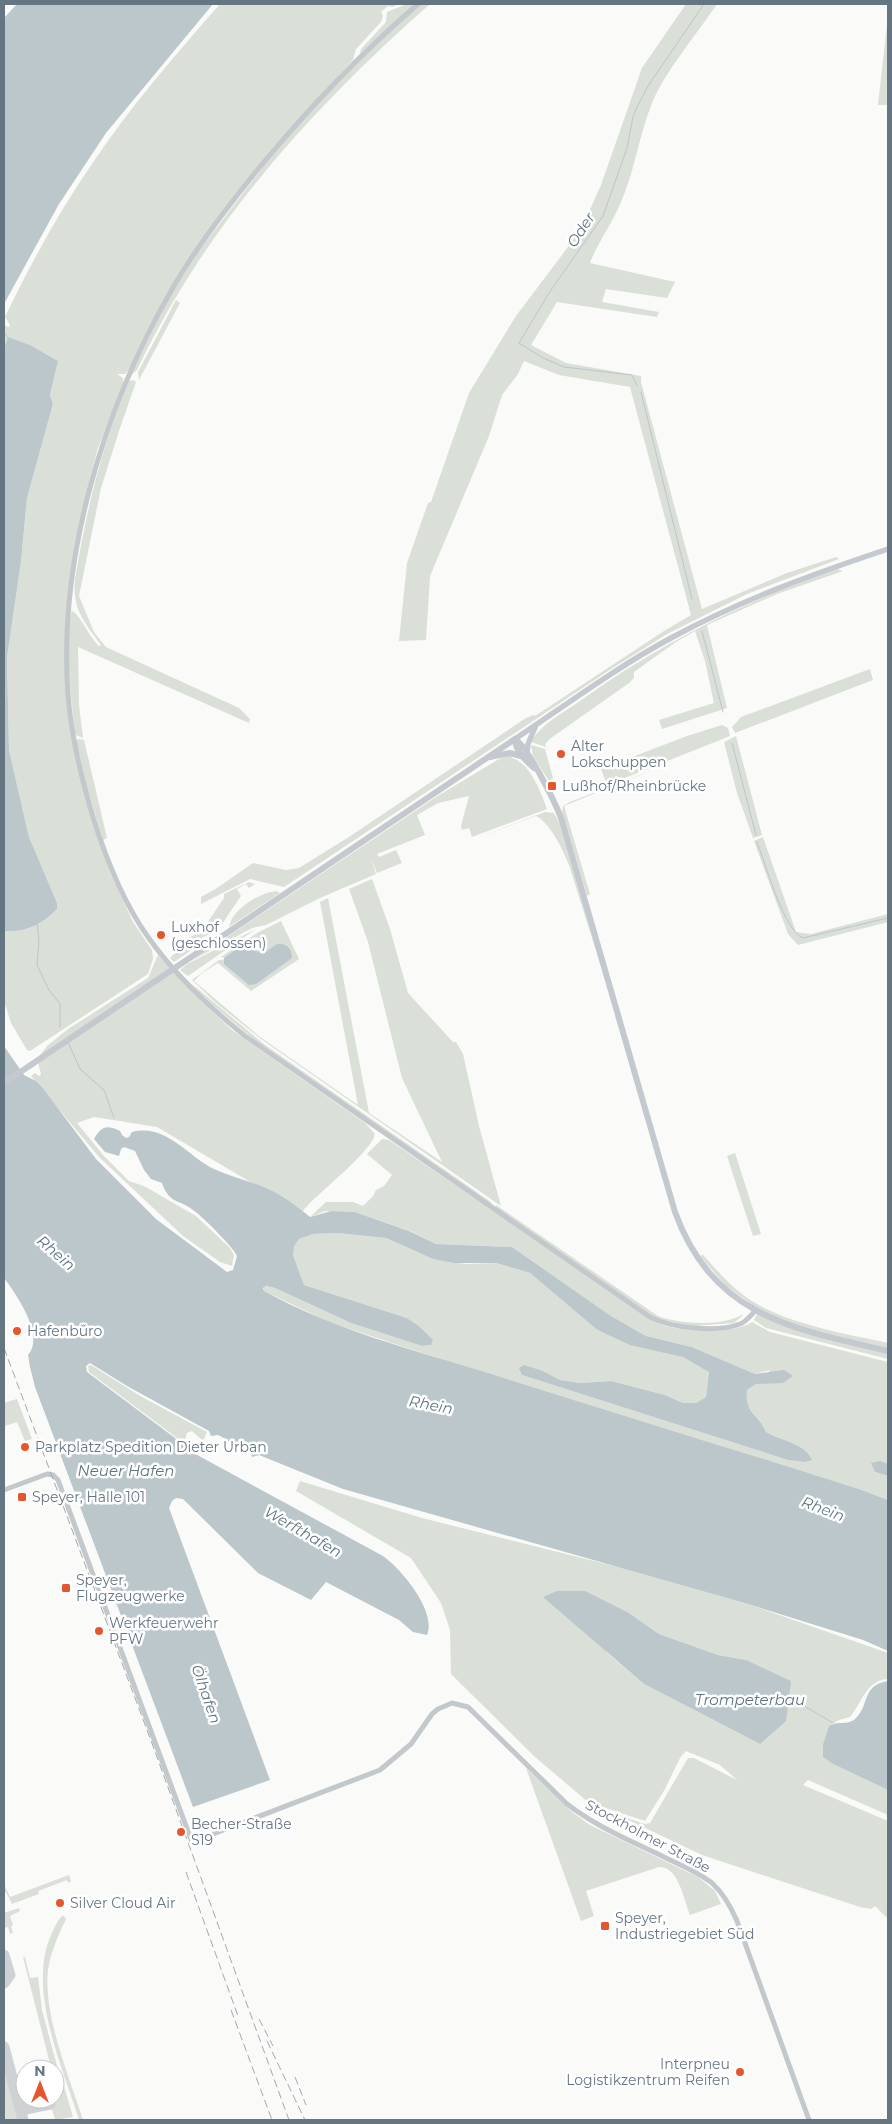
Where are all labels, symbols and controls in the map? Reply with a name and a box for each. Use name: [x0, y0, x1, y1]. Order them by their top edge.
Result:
water label: Oder: [562, 208, 599, 251]
place label: Alter Lokschuppen: [571, 737, 666, 771]
marker: Alter Lokschuppen: [555, 748, 567, 760]
place label: Lußhof/Rheinbrücke: [562, 777, 706, 795]
marker: Lußhof/Rheinbrücke: [546, 780, 558, 792]
place label: Luxhof (geschlossen): [171, 918, 266, 952]
marker: Luxhof (geschlossen): [155, 929, 167, 941]
water label: Rhein: [33, 1231, 79, 1274]
place label: Hafenbüro: [27, 1322, 103, 1340]
marker: Hafenbüro: [11, 1325, 23, 1337]
water label: Rhein: [408, 1391, 455, 1418]
place label: Parkplatz Spedition Dieter Urban: [35, 1438, 267, 1456]
marker: Parkplatz Spedition Dieter Urban: [19, 1441, 31, 1453]
water label: Neuer Hafen: [78, 1461, 174, 1480]
place label: Speyer, Halle 101: [32, 1488, 145, 1506]
marker: Speyer, Halle 101: [16, 1491, 28, 1503]
water label: Rhein: [799, 1492, 847, 1525]
water label: Werfthafen: [261, 1502, 345, 1561]
place label: Speyer, Flugzeugwerke: [76, 1571, 185, 1605]
marker: Speyer, Flugzeugwerke: [60, 1582, 72, 1594]
place label: Werkfeuerwehr PFW: [109, 1614, 219, 1648]
marker: Werkfeuerwehr PFW: [93, 1625, 105, 1637]
water label: Ölhafen: [188, 1662, 225, 1726]
water label: Trompeterbau: [695, 1690, 805, 1709]
street label: Stockholmer Straße: [582, 1795, 714, 1877]
place label: Becher-Straße S19: [191, 1815, 292, 1849]
marker: Becher-Straße S19: [175, 1826, 187, 1838]
place label: Silver Cloud Air: [70, 1894, 176, 1912]
marker: Silver Cloud Air: [54, 1897, 66, 1909]
place label: Speyer, Industriegebiet Süd: [615, 1909, 754, 1943]
marker: Speyer, Industriegebiet Süd: [599, 1920, 611, 1932]
place label: Interpneu Logistikzentrum Reifen: [566, 2055, 730, 2089]
north arrow: [15, 2059, 65, 2109]
text: N: [34, 2062, 46, 2080]
marker: Interpneu Logistikzentrum Reifen: [734, 2066, 746, 2078]

